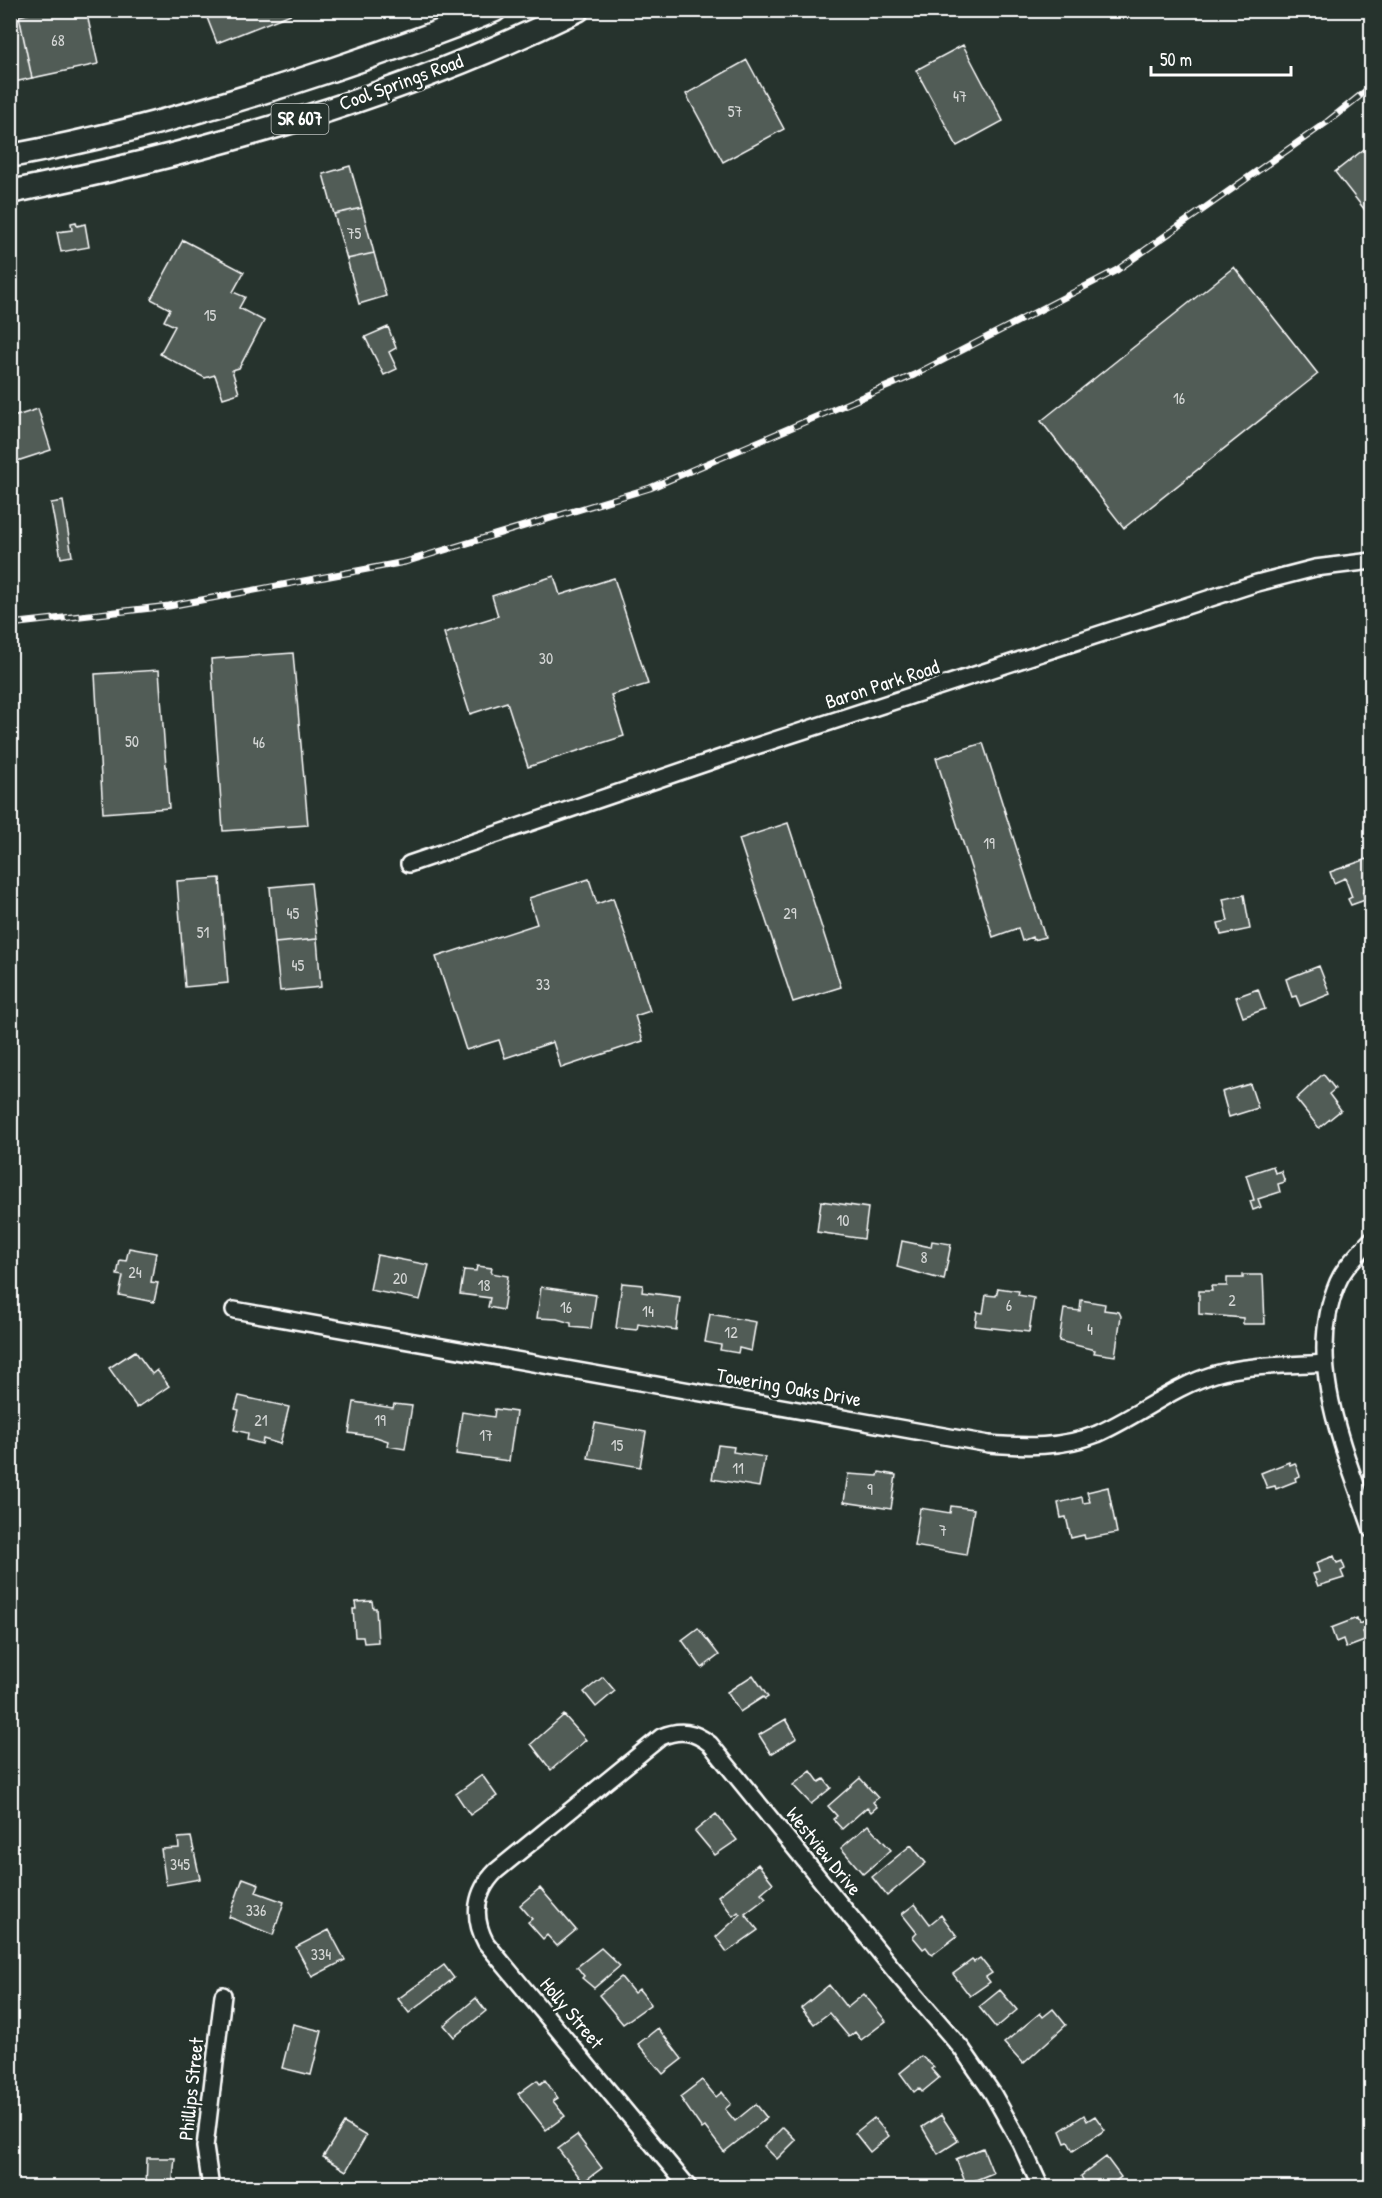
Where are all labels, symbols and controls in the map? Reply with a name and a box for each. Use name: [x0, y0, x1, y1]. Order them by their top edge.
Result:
house number: 68: [51, 29, 65, 51]
scale bar: [1151, 39, 1290, 77]
street label: Cool Springs Road: [335, 47, 467, 116]
text: 50 m: [1160, 47, 1192, 72]
house number: 47: [953, 85, 967, 107]
house number: 57: [728, 100, 742, 122]
road number: SR 607: [272, 104, 328, 134]
house number: 75: [347, 222, 362, 244]
house number: 15: [204, 304, 217, 326]
house number: 16: [1173, 387, 1185, 409]
house number: 30: [539, 647, 553, 669]
street label: Baron Park Road: [821, 652, 942, 715]
house number: 50: [125, 730, 139, 752]
house number: 46: [253, 731, 265, 753]
house number: 19: [983, 832, 995, 854]
house number: 45: [287, 902, 300, 924]
house number: 29: [783, 902, 797, 924]
house number: 51: [197, 921, 209, 943]
house number: 45: [292, 954, 305, 976]
house number: 33: [536, 973, 550, 995]
house number: 10: [837, 1209, 849, 1231]
house number: 8: [921, 1246, 928, 1268]
house number: 24: [128, 1261, 142, 1283]
house number: 20: [393, 1267, 407, 1289]
house number: 18: [478, 1274, 490, 1296]
house number: 2: [1228, 1289, 1236, 1311]
house number: 6: [1006, 1294, 1012, 1316]
house number: 16: [560, 1296, 572, 1318]
house number: 14: [642, 1300, 654, 1322]
house number: 4: [1087, 1318, 1093, 1340]
house number: 12: [724, 1321, 738, 1343]
street label: Towering Oaks Drive: [715, 1360, 864, 1413]
house number: 21: [254, 1409, 268, 1431]
house number: 19: [374, 1409, 386, 1431]
house number: 17: [479, 1424, 493, 1446]
house number: 15: [611, 1434, 624, 1456]
house number: 11: [732, 1457, 744, 1479]
house number: 9: [867, 1478, 873, 1500]
house number: 7: [939, 1519, 947, 1541]
street label: Westview Drive: [780, 1801, 869, 1901]
house number: 345: [170, 1853, 190, 1875]
house number: 336: [246, 1899, 266, 1921]
house number: 334: [311, 1943, 331, 1965]
street label: Holly Street: [535, 1971, 611, 2055]
street label: Phillips Street: [172, 2035, 209, 2142]

